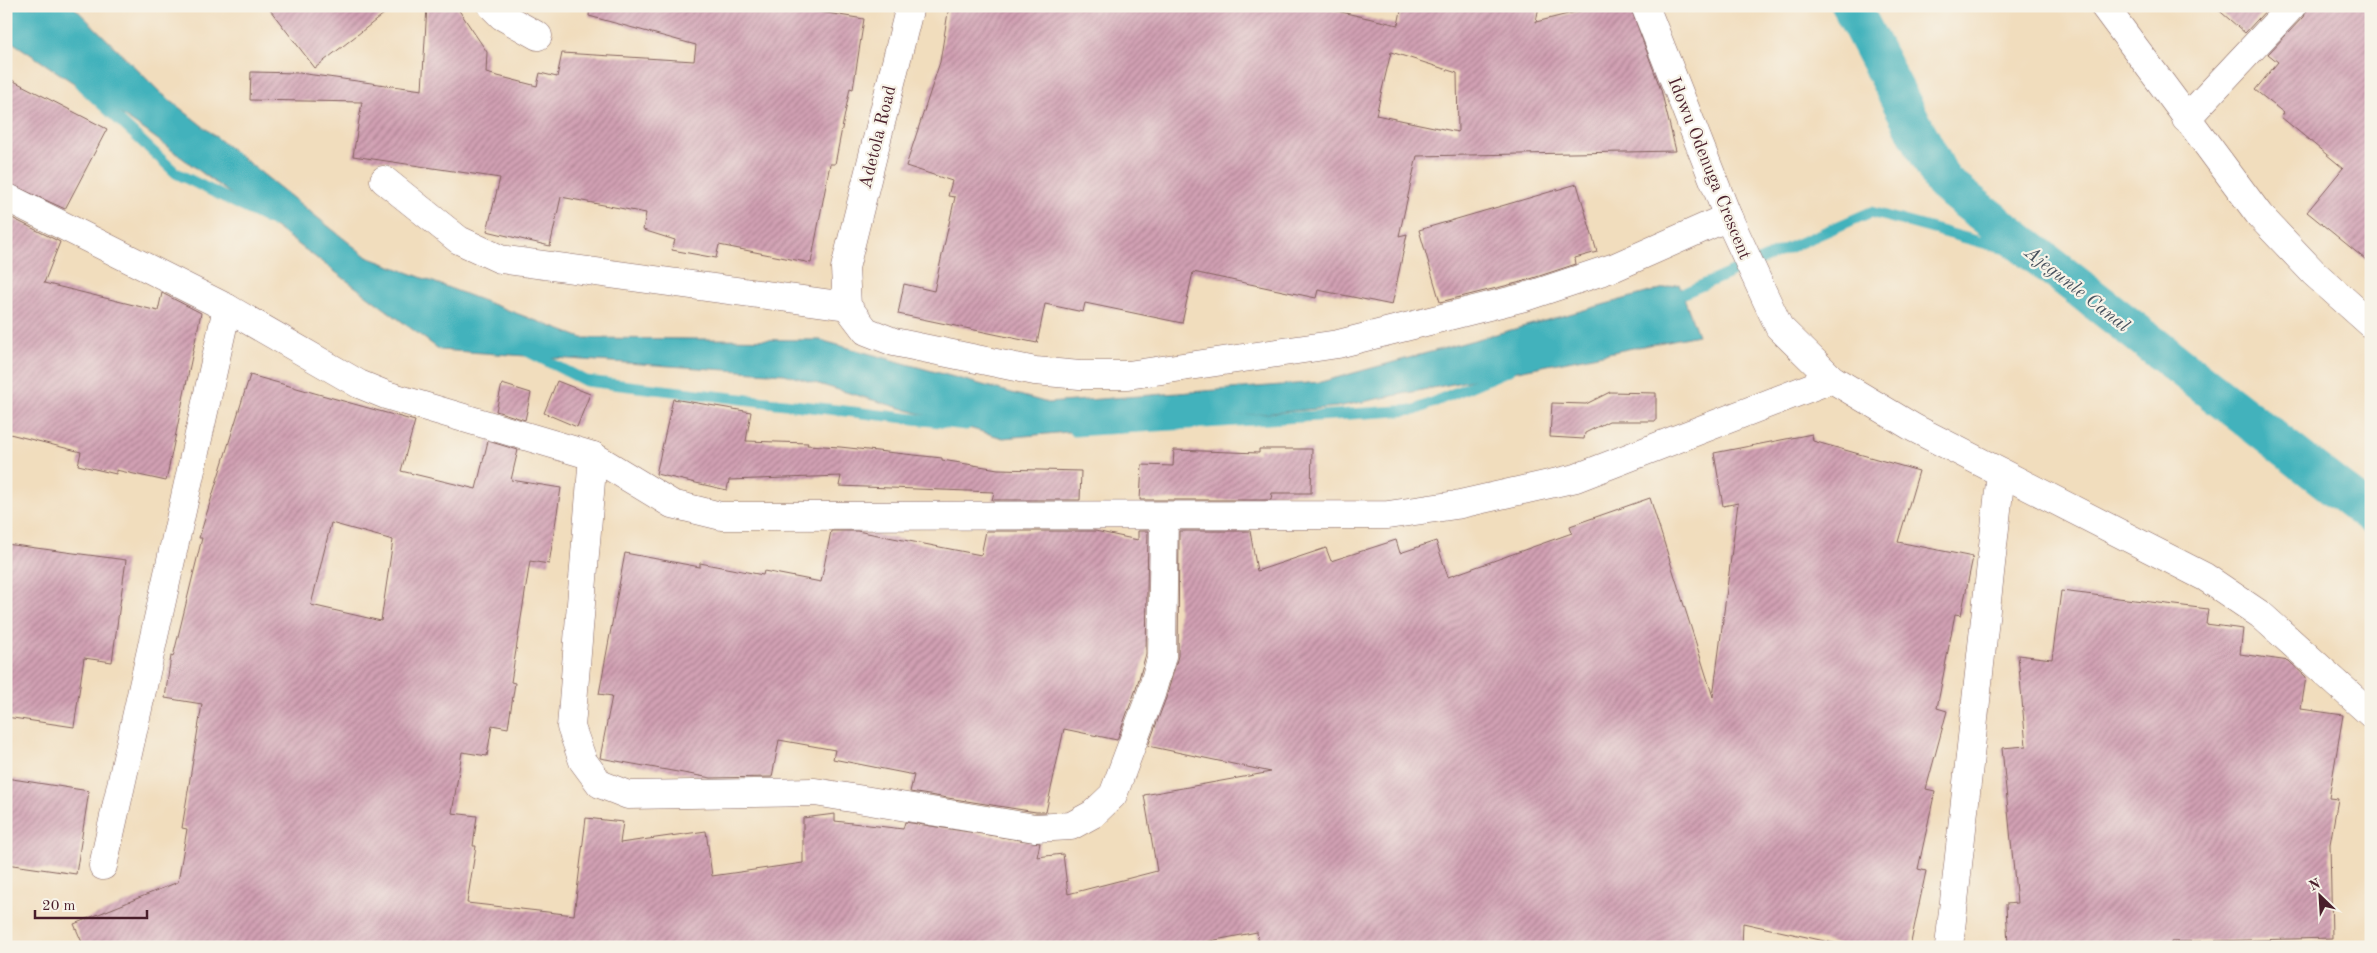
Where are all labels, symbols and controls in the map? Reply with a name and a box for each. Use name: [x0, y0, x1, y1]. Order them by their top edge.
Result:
street label: Idowu Odenuga Crescent: [1664, 75, 1754, 262]
street label: Adetola Road: [856, 84, 899, 191]
water label: Ajegunle Canal: [2020, 243, 2133, 337]
north arrow: [2294, 870, 2344, 920]
text: N: [2307, 876, 2323, 894]
scale bar: [35, 888, 148, 920]
text: 20 m: [42, 899, 76, 914]

